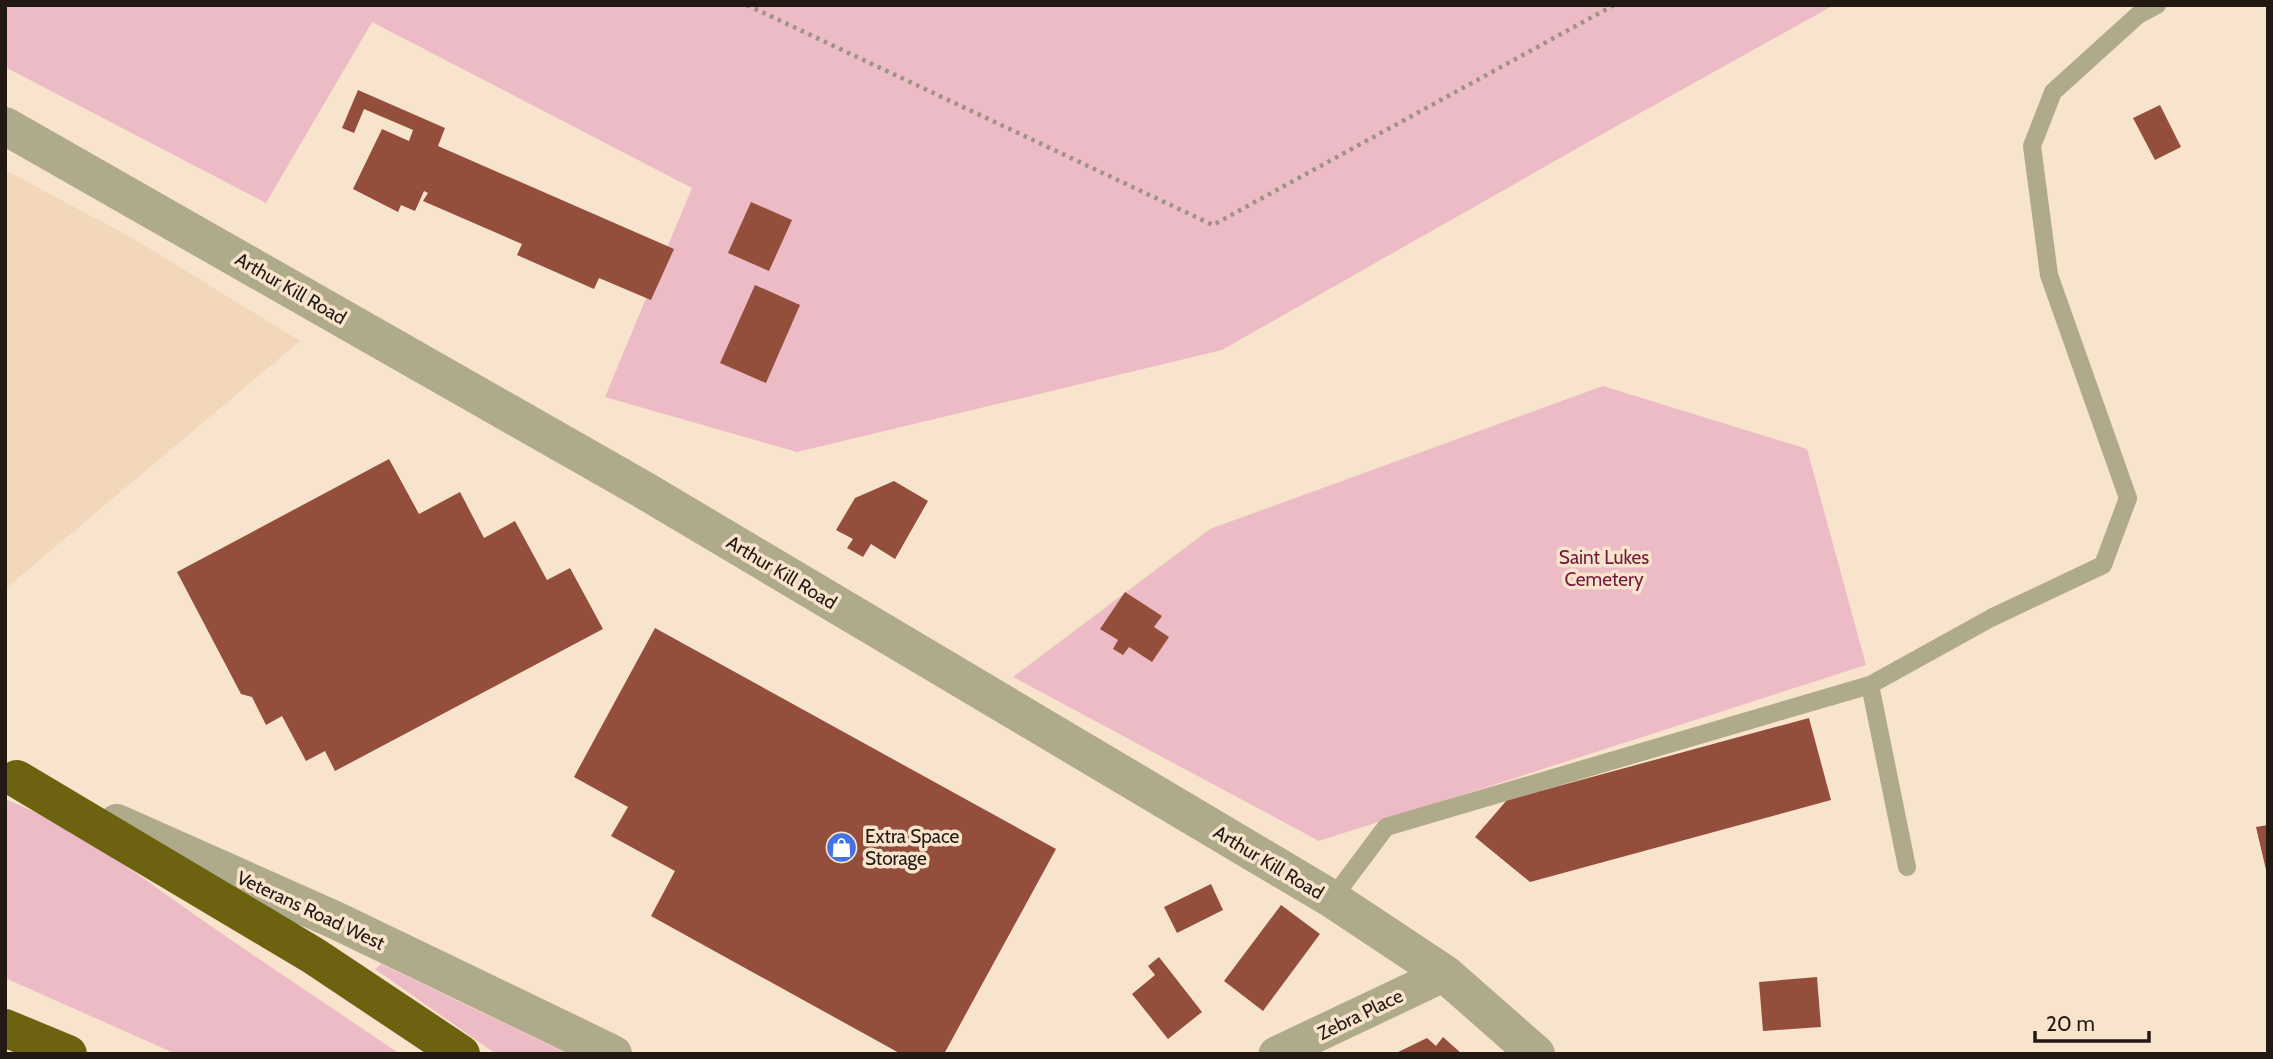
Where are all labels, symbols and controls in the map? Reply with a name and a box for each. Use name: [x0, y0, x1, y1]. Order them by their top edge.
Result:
street label: Arthur Kill Road: [231, 247, 350, 329]
street label: Arthur Kill Road: [723, 531, 841, 614]
park label: Saint Lukes Cemetery: [1559, 546, 1649, 591]
street label: Arthur Kill Road: [1210, 821, 1328, 904]
place label: Extra Space Storage: [865, 825, 959, 870]
shop icon: Extra Space Storage: [825, 830, 859, 864]
street label: Veterans Road West: [233, 866, 389, 955]
street label: Zebra Place: [1314, 984, 1407, 1045]
scale bar: [2035, 1000, 2149, 1044]
text: 20 m: [2046, 1011, 2095, 1036]

